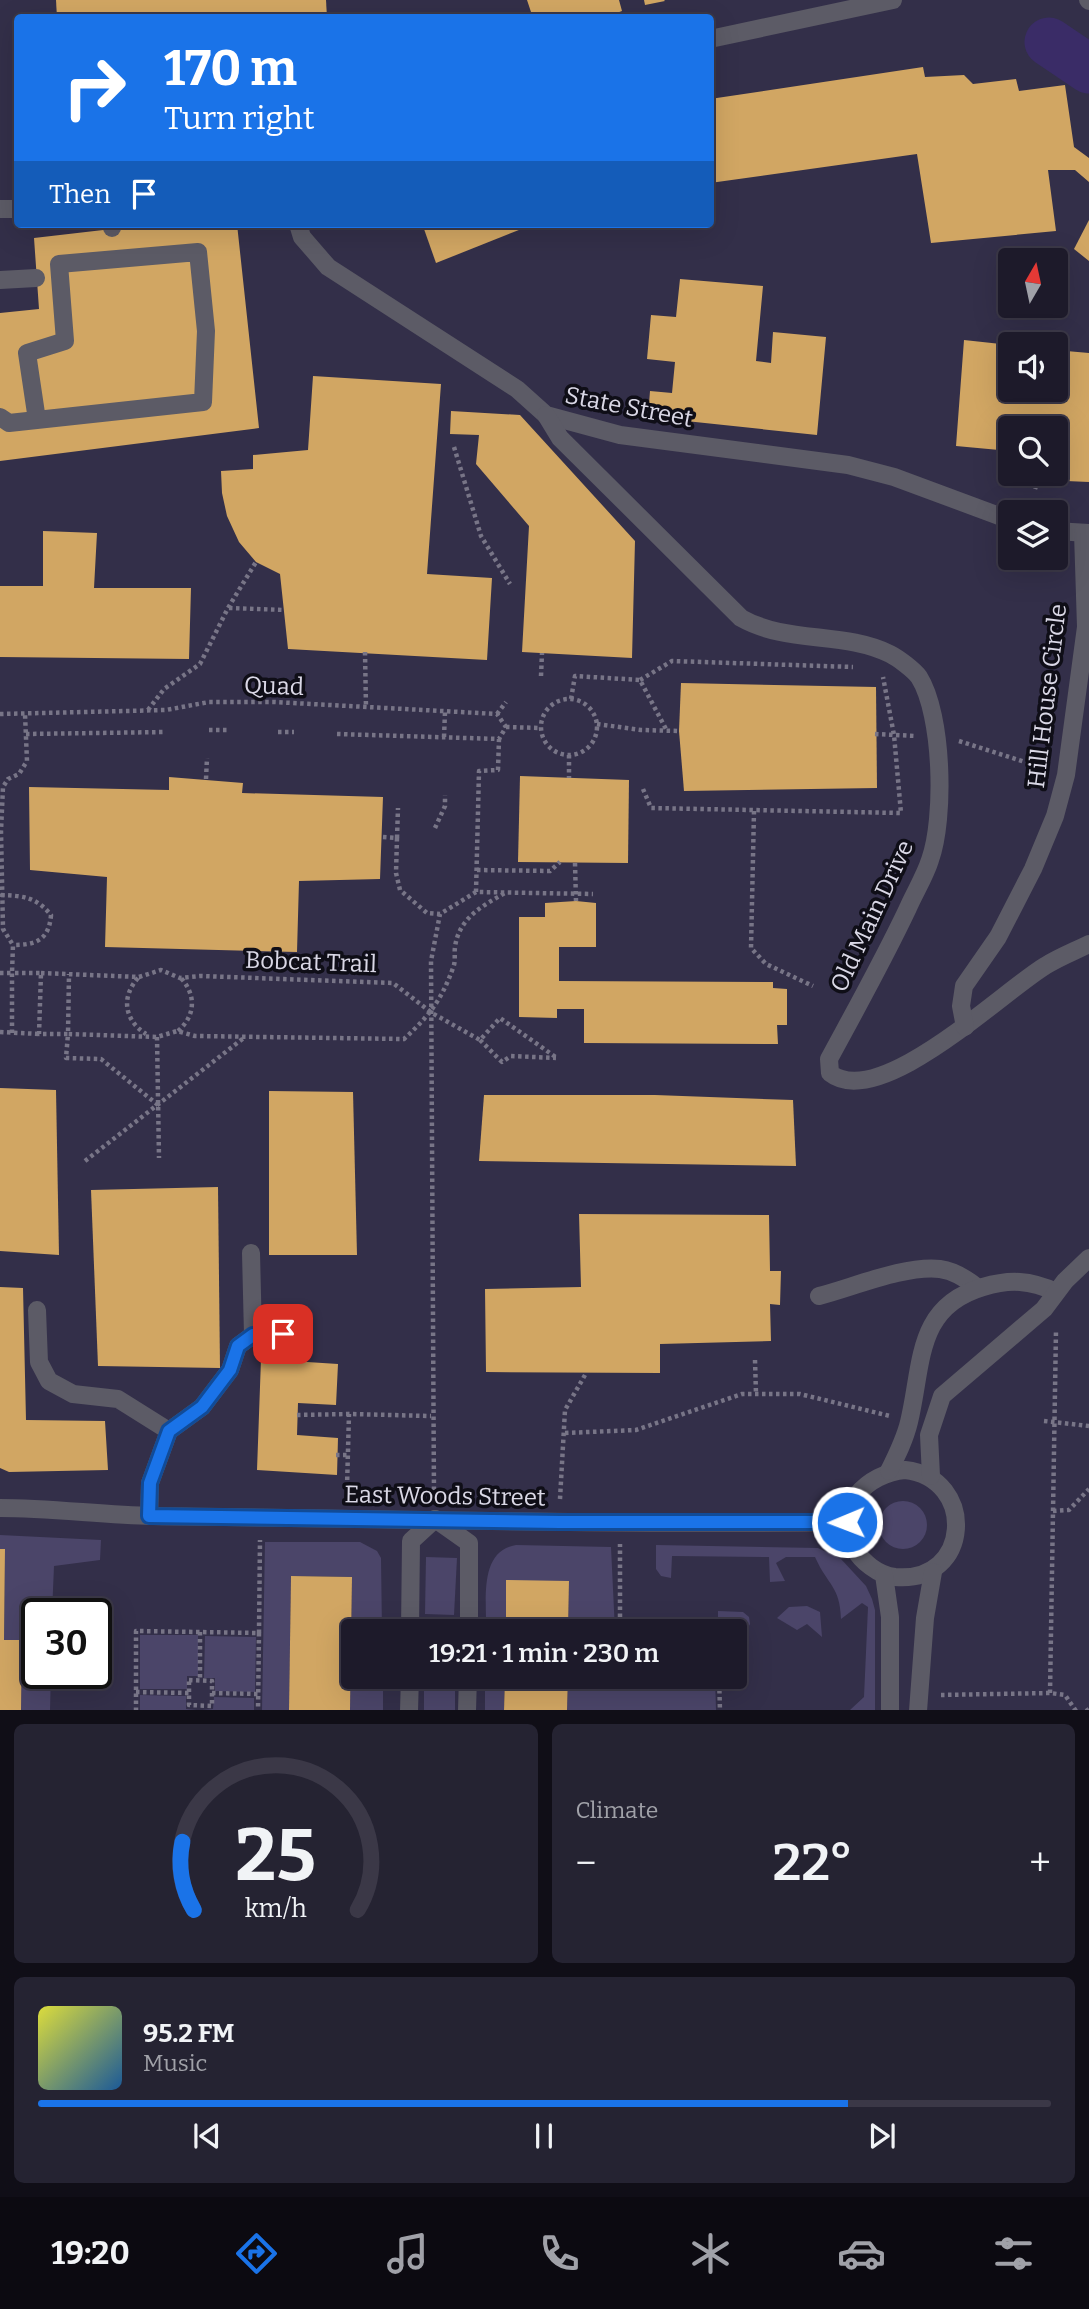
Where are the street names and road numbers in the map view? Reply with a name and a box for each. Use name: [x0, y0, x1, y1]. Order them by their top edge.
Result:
street label: State Street: [563, 381, 696, 433]
street label: Hill House Circle: [1022, 602, 1072, 790]
street label: Quad: [243, 671, 305, 701]
street label: Old Main Drive: [825, 836, 919, 996]
street label: Bobcat Trail: [245, 946, 377, 978]
street label: East Woods Street: [344, 1480, 546, 1512]

